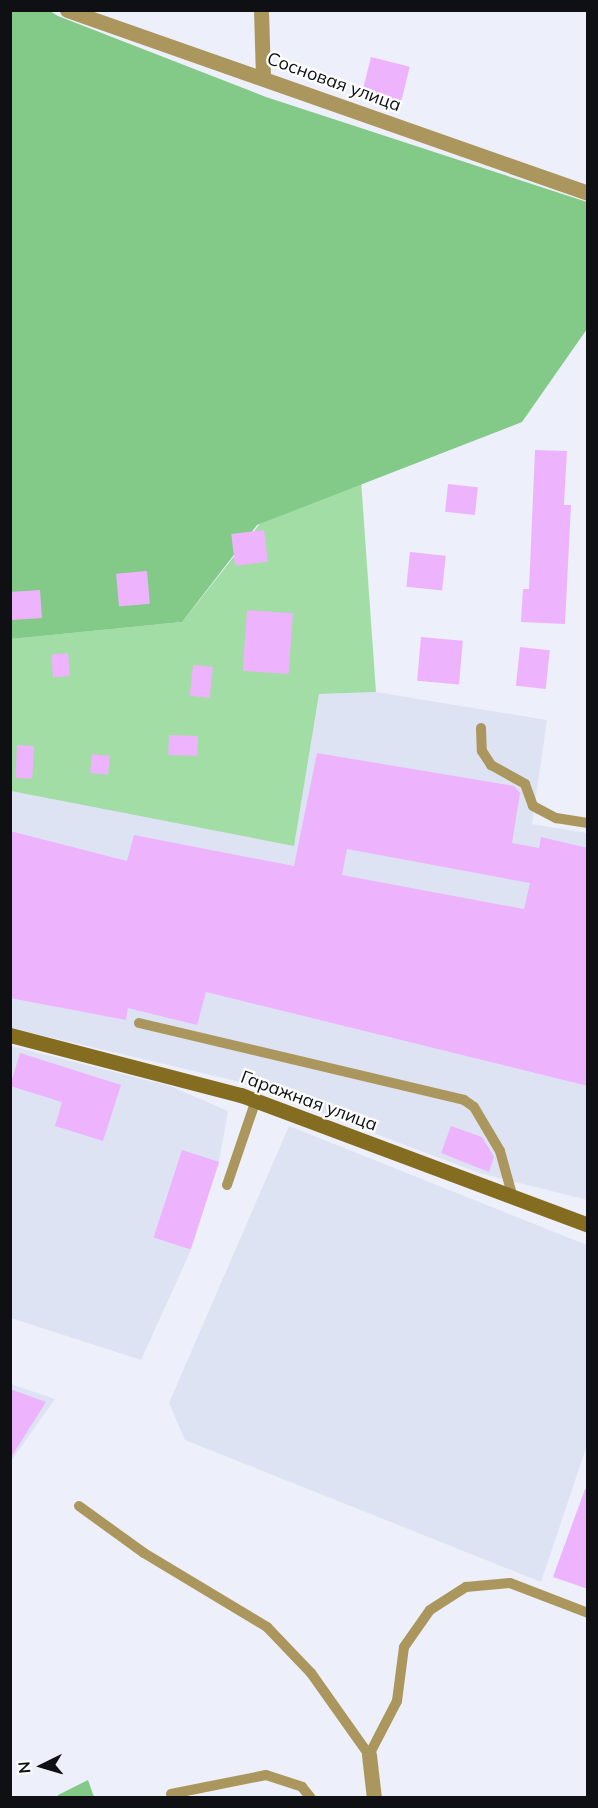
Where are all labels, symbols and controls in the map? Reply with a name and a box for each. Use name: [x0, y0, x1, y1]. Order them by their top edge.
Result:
street label: Сосновая улица: [264, 48, 404, 116]
street label: Гаражная улица: [238, 1066, 380, 1136]
north arrow: [12, 1736, 72, 1796]
text: N: [14, 1761, 35, 1774]

